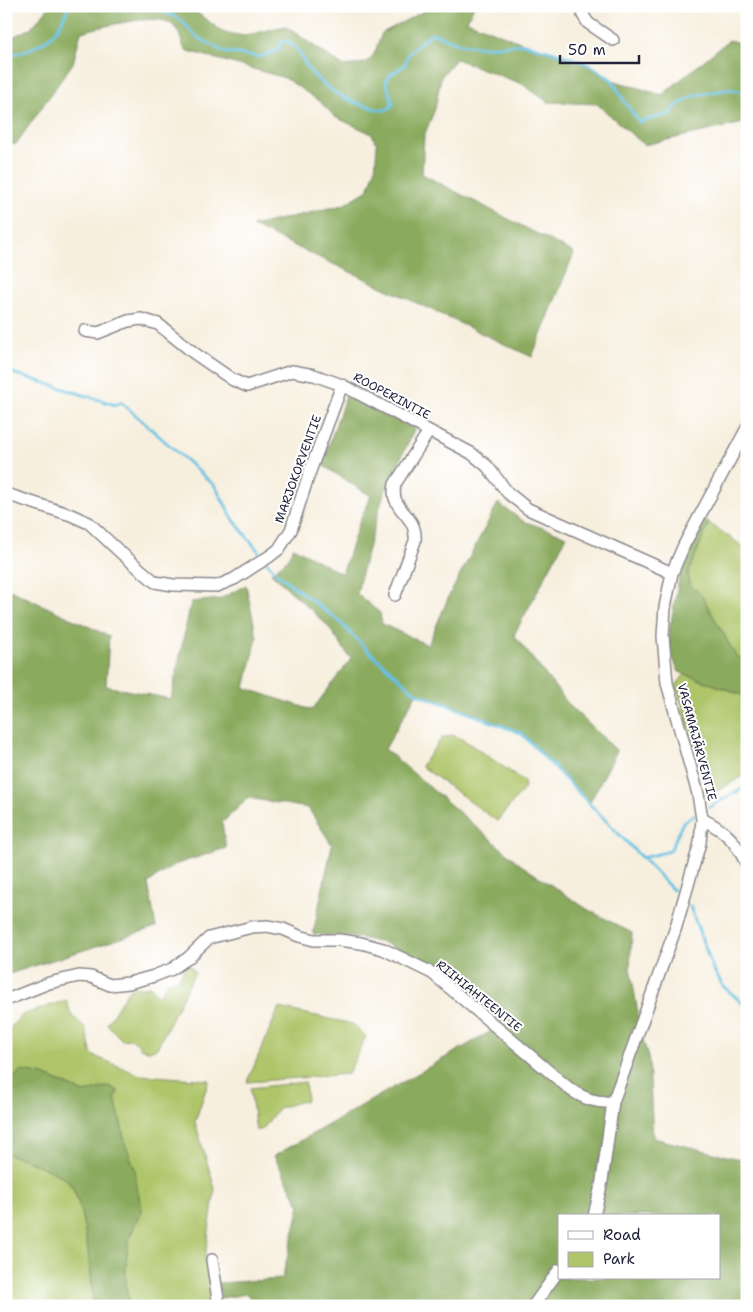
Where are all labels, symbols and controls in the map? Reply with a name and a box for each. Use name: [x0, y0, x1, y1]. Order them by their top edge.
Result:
scale bar: [560, 32, 639, 64]
text: 50 m: [568, 40, 606, 60]
street label: ROOPERINTIE: [351, 369, 433, 423]
street label: MARJOKORVENTIE: [271, 413, 325, 525]
street label: VASAMAJÄRVENTIE: [674, 681, 720, 803]
street label: RIIHIAHTEENTIE: [433, 957, 525, 1035]
legend: [558, 1214, 720, 1280]
text: Road: [603, 1225, 641, 1245]
text: Park: [603, 1249, 635, 1269]

